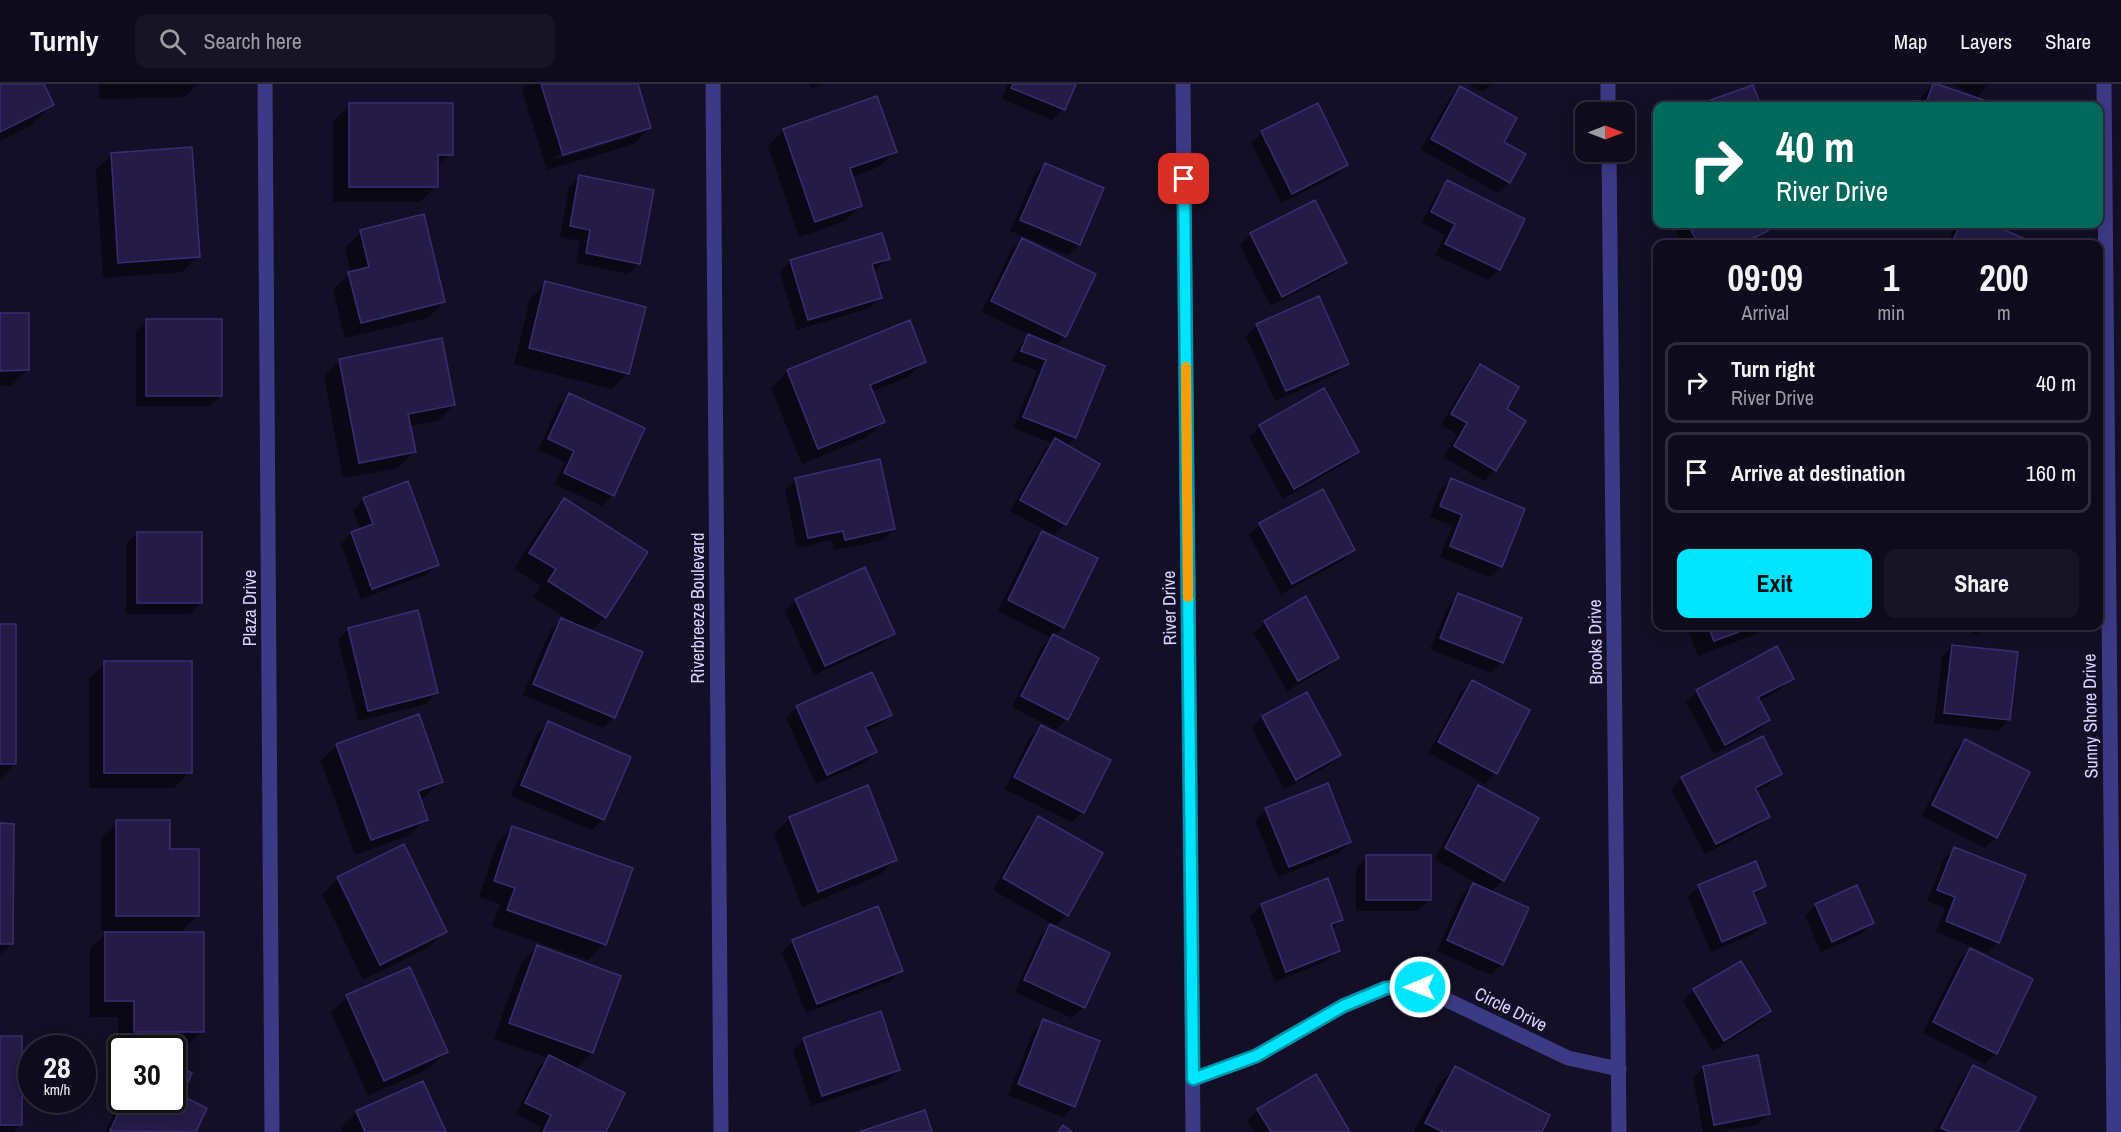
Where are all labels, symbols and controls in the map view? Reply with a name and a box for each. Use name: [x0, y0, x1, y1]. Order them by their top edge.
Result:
search box: [135, 14, 555, 68]
text: Turnly: [30, 22, 99, 60]
icon: search: [156, 25, 189, 58]
text: Search here: [204, 26, 302, 56]
text: Map: [1894, 27, 1927, 56]
text: Layers: [1960, 27, 2012, 56]
text: Share: [2045, 27, 2091, 56]
north arrow: [1575, 102, 1635, 162]
map controls: [1575, 102, 1635, 162]
text: 40 m: [1776, 119, 1855, 175]
icon: right: [1677, 126, 1755, 204]
pin: [1158, 153, 1209, 204]
icon: arrive: [1167, 162, 1200, 195]
text: River Drive: [1776, 173, 1888, 209]
text: 09:09: [1727, 254, 1803, 302]
text: 1: [1883, 254, 1899, 302]
text: 200: [1979, 254, 2029, 302]
text: Arrival: [1742, 299, 1789, 326]
text: min: [1877, 299, 1905, 326]
text: m: [1997, 299, 2011, 326]
text: Turn right: [1731, 354, 1815, 384]
icon: right: [1680, 366, 1713, 399]
text: 40 m: [2036, 368, 2076, 398]
text: River Drive: [1731, 384, 1814, 411]
icon: arrive: [1680, 456, 1713, 489]
text: Arrive at destination: [1731, 458, 1905, 488]
text: 160 m: [2026, 458, 2076, 488]
street label: Riverbreeze Boulevard: [685, 533, 710, 683]
button: Exit: [1677, 549, 1872, 618]
button: Share: [1884, 549, 2079, 618]
street label: Plaza Drive: [237, 570, 262, 646]
street label: River Drive: [1156, 570, 1182, 646]
street label: Brooks Drive: [1582, 599, 1608, 685]
street label: Sunny Shore Drive: [2076, 653, 2104, 779]
position arrow: [1388, 955, 1452, 1019]
street label: Circle Drive: [1471, 981, 1551, 1037]
speed limit sign: 30: [108, 1035, 186, 1113]
text: 28: [43, 1047, 71, 1087]
text: km/h: [44, 1079, 70, 1100]

